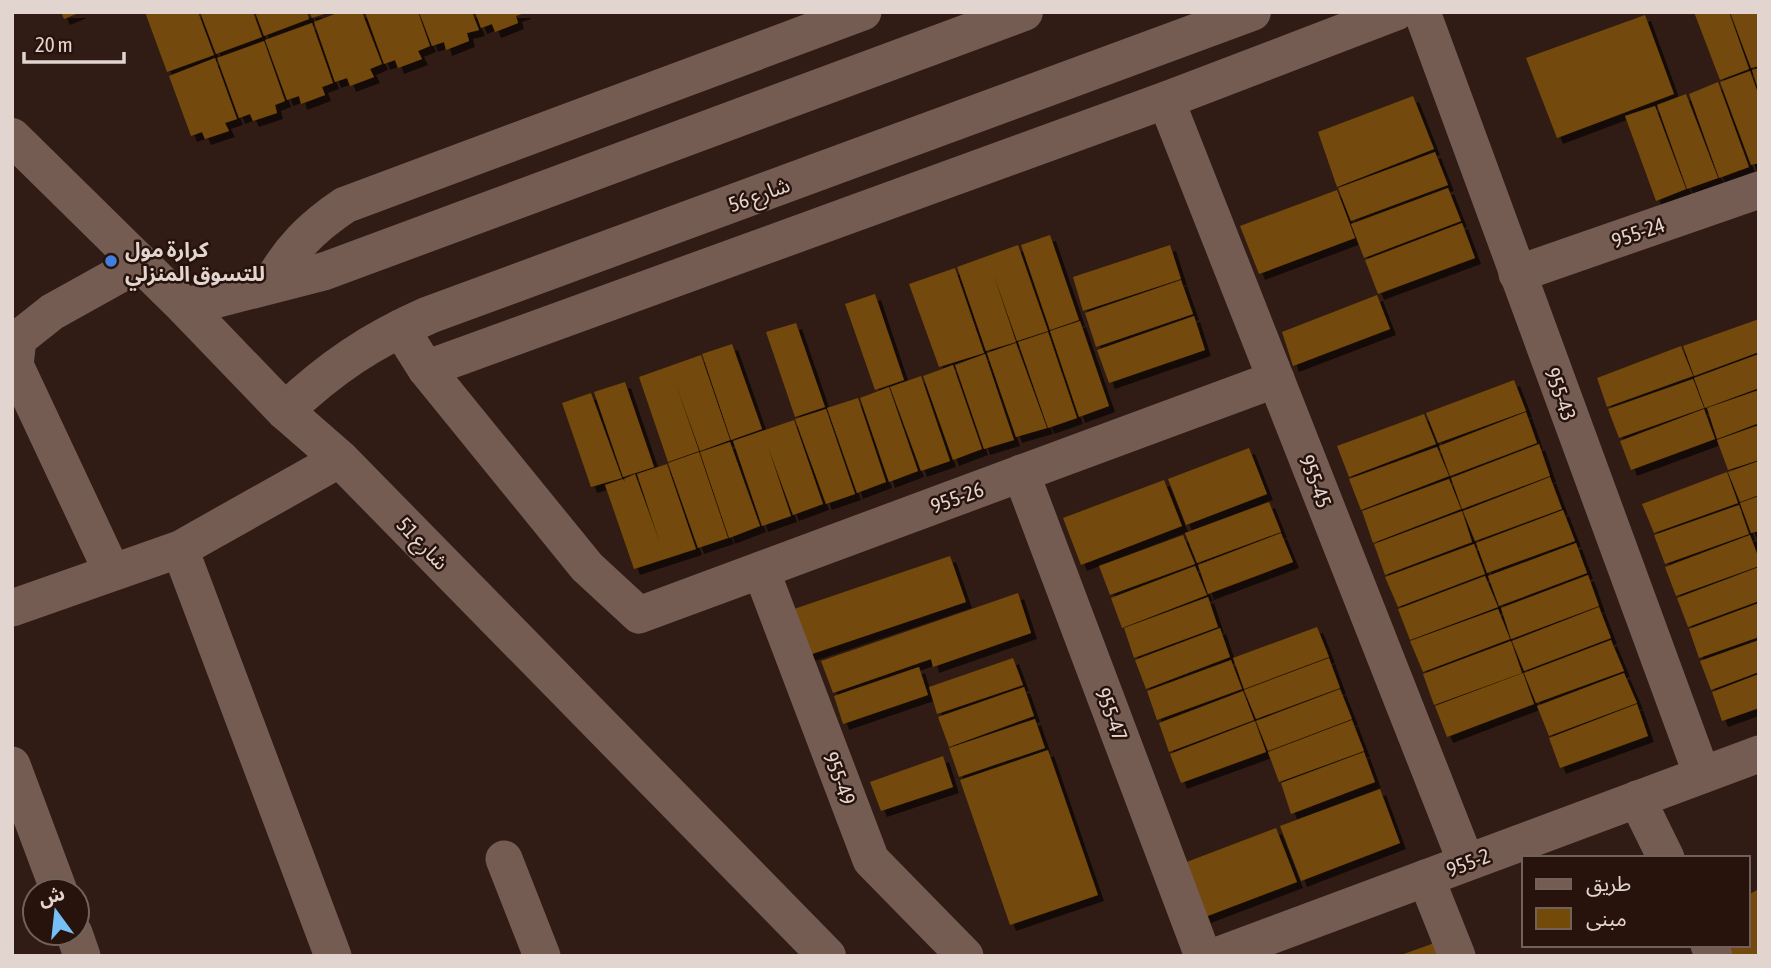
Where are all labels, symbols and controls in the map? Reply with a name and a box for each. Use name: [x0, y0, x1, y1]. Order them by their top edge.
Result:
scale bar: [24, 21, 124, 65]
text: 20 m: [35, 32, 73, 56]
street label: شارع 56: [725, 172, 794, 220]
street label: 955-24: [1608, 212, 1668, 252]
place label: كرارة مول للتسوق المنزلي: [125, 237, 265, 291]
marker: كرارة مول للتسوق المنزلي: [103, 253, 119, 269]
street label: 955-43: [1540, 364, 1582, 424]
street label: 955-45: [1295, 451, 1337, 511]
street label: 955-26: [927, 476, 987, 518]
street label: شارع 51: [389, 512, 454, 577]
street label: 955-47: [1091, 684, 1133, 744]
street label: 955-49: [819, 748, 861, 808]
street label: 955-2: [1443, 843, 1493, 881]
legend: [1522, 856, 1750, 947]
text: طريق: [1586, 871, 1631, 897]
north arrow: [21, 877, 91, 947]
text: ش: [36, 882, 67, 910]
text: مبنى: [1586, 906, 1627, 931]

